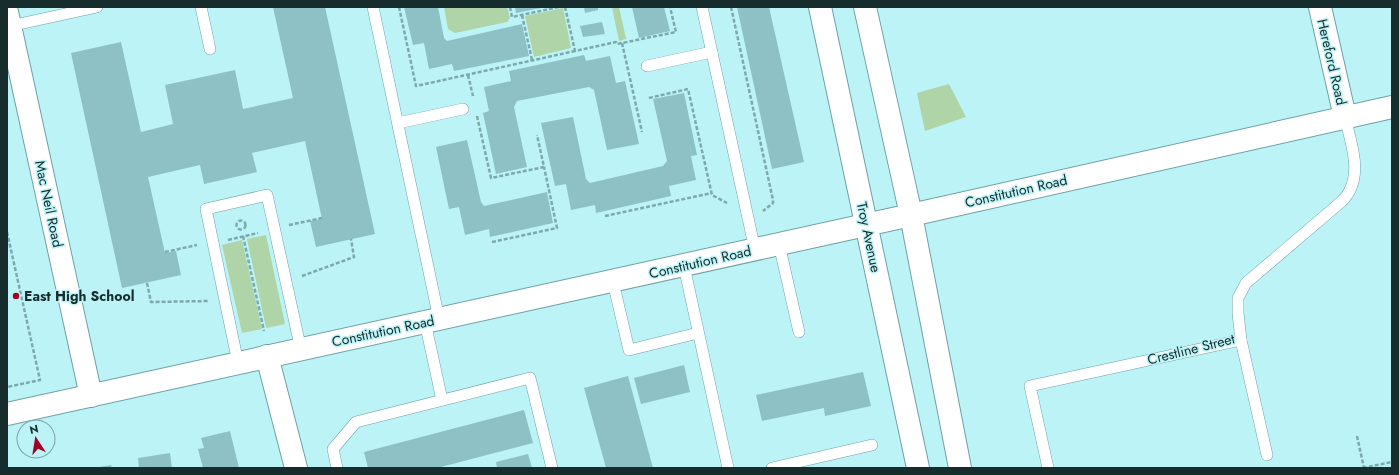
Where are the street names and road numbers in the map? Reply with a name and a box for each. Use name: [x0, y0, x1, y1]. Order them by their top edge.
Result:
street label: Hereford Road: [1312, 17, 1352, 107]
street label: Mac Neil Road: [30, 159, 68, 249]
street label: Constitution Road: [963, 170, 1069, 212]
street label: Troy Avenue: [852, 200, 886, 274]
street label: Constitution Road: [647, 241, 753, 283]
street label: Constitution Road: [330, 310, 436, 352]
street label: Crestline Street: [1145, 328, 1237, 370]

